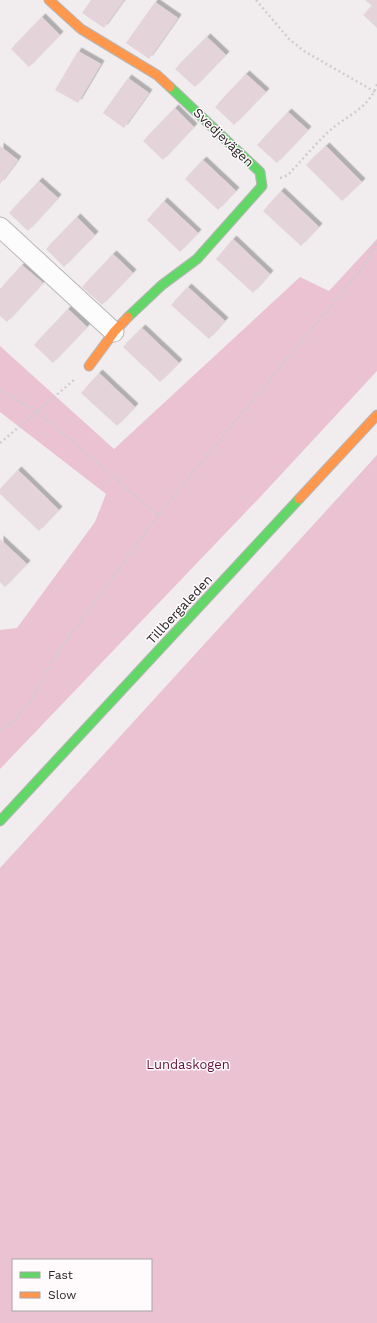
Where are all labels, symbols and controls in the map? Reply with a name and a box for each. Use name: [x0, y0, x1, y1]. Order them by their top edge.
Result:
street label: Svedjevägen: [190, 105, 257, 170]
street label: Tillbergaleden: [143, 572, 215, 647]
park label: Lundaskogen: [146, 1057, 230, 1072]
legend: [12, 1259, 152, 1311]
text: Fast: [48, 1268, 73, 1282]
text: Slow: [48, 1288, 76, 1302]

